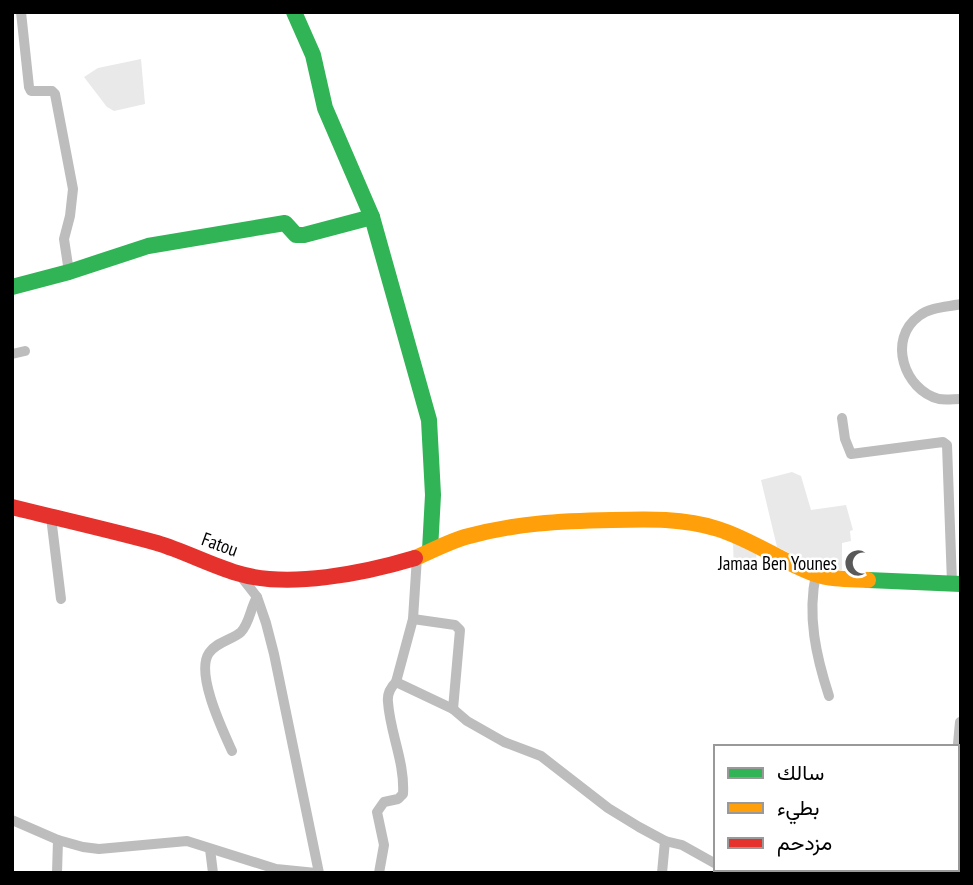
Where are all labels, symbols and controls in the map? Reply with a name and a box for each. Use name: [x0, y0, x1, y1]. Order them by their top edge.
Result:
street label: Fatou: [199, 526, 241, 562]
mosque icon: Jamaa Ben Younes: [843, 548, 873, 578]
place label: Jamaa Ben Younes: [717, 551, 837, 575]
legend: [714, 745, 959, 871]
text: سالك: [777, 759, 824, 786]
text: بطيء: [777, 794, 820, 825]
text: مزدحم: [777, 829, 832, 857]

